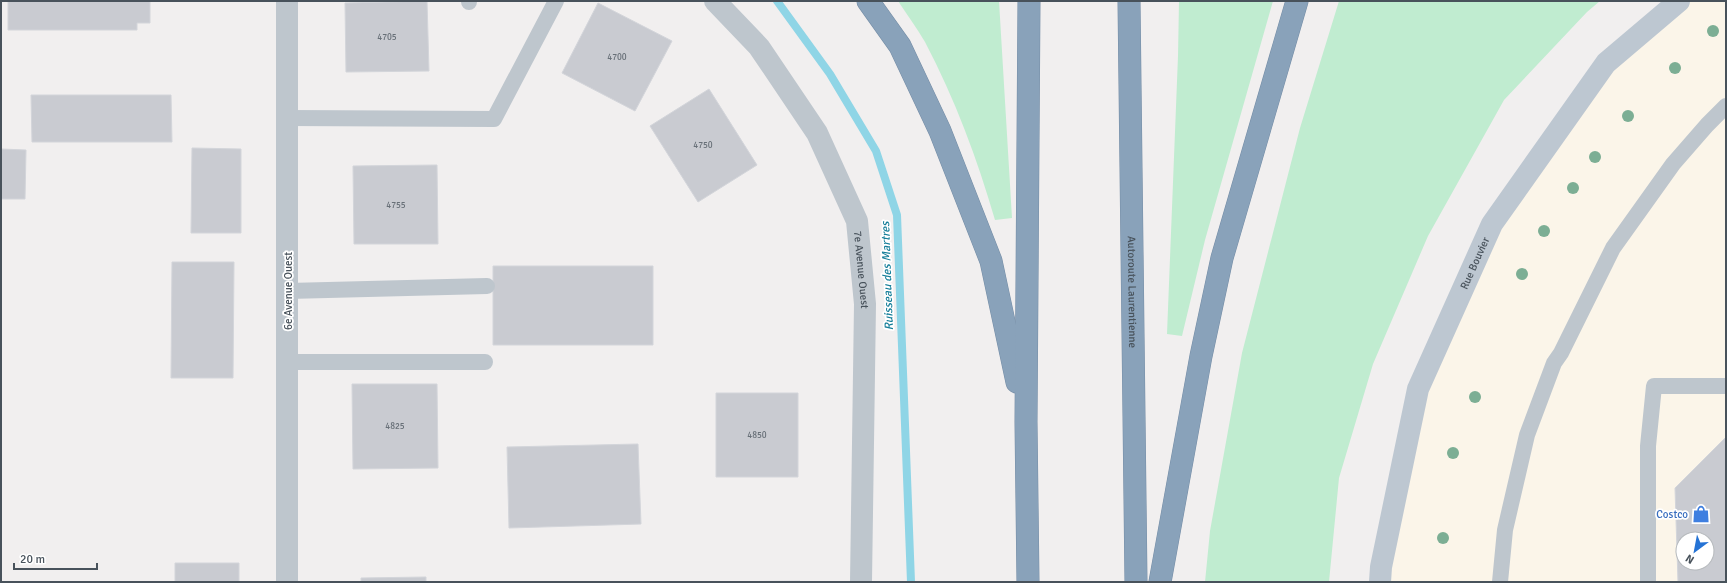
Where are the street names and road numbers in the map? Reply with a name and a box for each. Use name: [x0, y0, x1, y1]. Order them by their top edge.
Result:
street label: 7e Avenue Ouest: [851, 230, 871, 309]
street label: Rue Bouvier: [1458, 235, 1492, 291]
street label: Autoroute Laurentienne: [1125, 236, 1139, 348]
street label: 6e Avenue Ouest: [282, 252, 295, 330]

